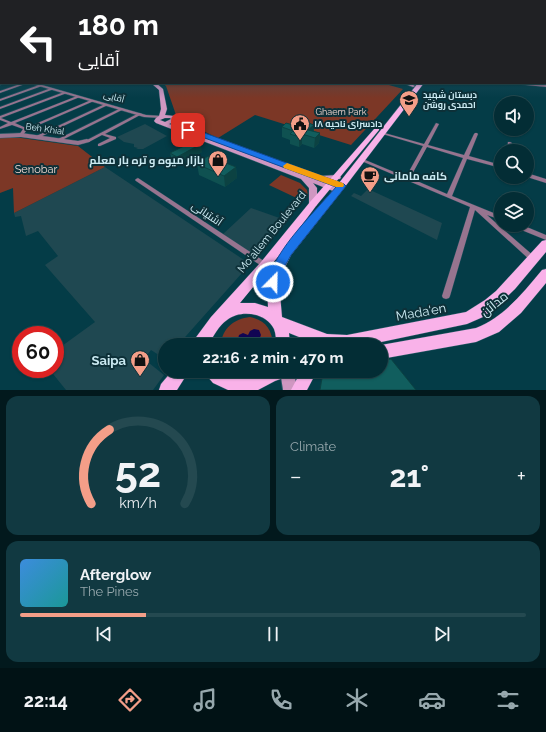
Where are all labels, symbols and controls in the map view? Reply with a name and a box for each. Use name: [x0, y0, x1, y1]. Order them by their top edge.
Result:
text: 180 m: [78, 9, 159, 42]
icon: left: [12, 16, 64, 68]
text: آقایی: [78, 49, 120, 70]
street label: آقایی: [103, 89, 126, 105]
school or university icon: دبستان شهید احمدی روشن: [398, 89, 420, 117]
place label: دبستان شهید احمدی روشن: [423, 90, 478, 111]
map controls: [494, 96, 534, 232]
button: sound: [494, 96, 534, 136]
park label: Ghaem Park: [316, 107, 367, 117]
pin: [171, 113, 205, 147]
public building icon: دادسرای ناحیه ۱۸: [289, 113, 311, 141]
icon: arrive: [177, 119, 199, 141]
place label: دادسرای ناحیه ۱۸: [314, 119, 383, 130]
street label: Beh Khial: [25, 121, 66, 137]
button: search: [494, 144, 534, 184]
shop icon: بازار میوه و تره بار معلم: [207, 149, 229, 177]
place label: بازار میوه و تره بار معلم: [89, 154, 204, 168]
park label: Senobar: [15, 163, 57, 176]
cafe icon: کافه مامانی: [359, 165, 381, 193]
place label: کافه مامانی: [384, 170, 447, 183]
street label: Mo'allem Boulevard: [235, 188, 309, 275]
button: layers: [494, 192, 534, 232]
street label: آشتیانی: [189, 199, 225, 229]
position arrow: [252, 261, 294, 303]
street label: مدائن: [477, 288, 511, 320]
street label: Mada'en: [395, 300, 447, 324]
speed limit sign: 60: [12, 326, 64, 378]
shop icon: Saipa: [129, 349, 151, 377]
text: 22:16 · 2 min · 470 m: [203, 349, 343, 367]
place label: Saipa: [92, 353, 127, 368]
text: Climate: [290, 439, 336, 454]
text: 52: [115, 447, 161, 496]
text: 21°: [390, 459, 429, 494]
text: −: [290, 463, 302, 489]
text: +: [517, 463, 526, 489]
text: km/h: [119, 494, 157, 510]
text: Afterglow: [80, 566, 151, 584]
text: The Pines: [80, 584, 139, 599]
icon: previous: [93, 623, 115, 645]
icon: pause: [262, 623, 284, 645]
icon: next: [431, 623, 453, 645]
icon: directions: [116, 686, 144, 714]
icon: music: [191, 686, 219, 714]
icon: phone: [267, 686, 295, 714]
icon: climate: [343, 686, 371, 714]
icon: car: [418, 686, 446, 714]
icon: filters: [494, 686, 522, 714]
text: 22:14: [24, 690, 68, 711]

